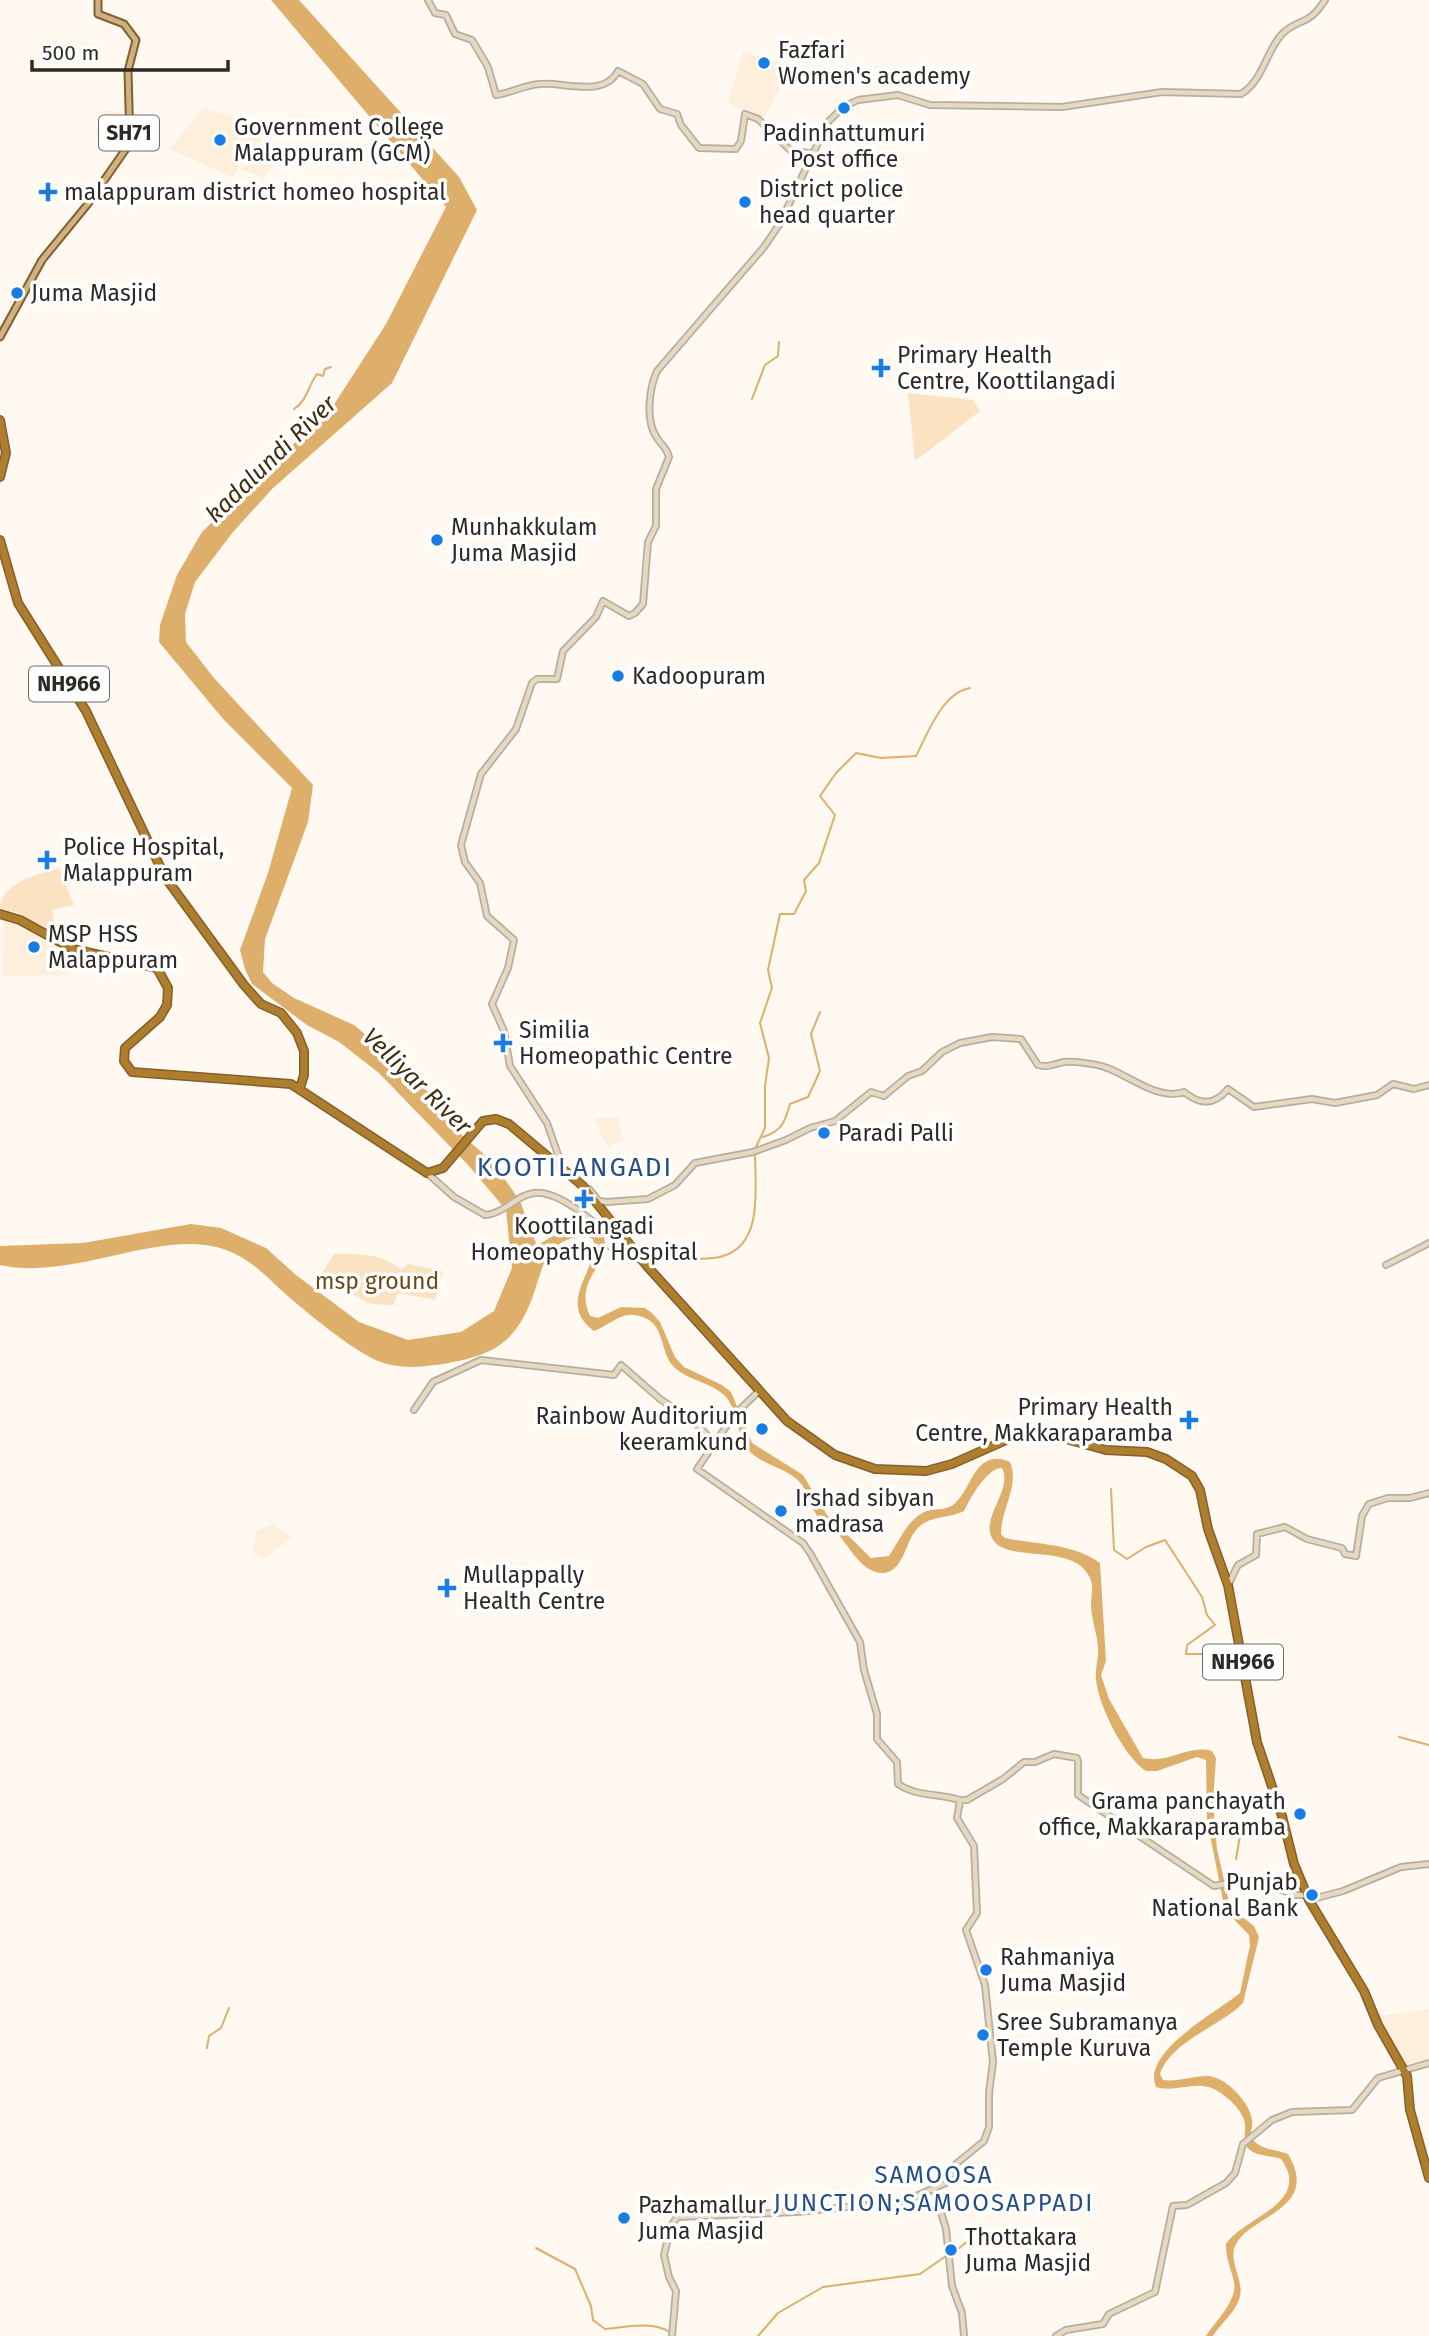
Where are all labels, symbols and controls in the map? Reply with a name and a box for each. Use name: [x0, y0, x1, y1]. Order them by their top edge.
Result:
scale bar: [32, 28, 228, 72]
place label: Fazfari Women's academy: [778, 36, 971, 90]
text: 500 m: [42, 40, 100, 66]
marker: Fazfari Women's academy: [756, 55, 772, 71]
marker: Padinhattumuri Post office: [836, 100, 852, 116]
place label: Government College Malappuram (GCM): [234, 113, 444, 167]
road number: SH71: [99, 116, 159, 150]
place label: Padinhattumuri Post office: [763, 119, 925, 173]
marker: Government College Malappuram (GCM): [212, 132, 228, 148]
place label: District police head quarter: [759, 175, 904, 229]
place label: malappuram district homeo hospital: [64, 178, 446, 206]
marker: malappuram district homeo hospital: [38, 182, 58, 202]
marker: District police head quarter: [737, 194, 753, 210]
place label: Juma Masjid: [31, 279, 157, 307]
marker: Juma Masjid: [9, 285, 25, 301]
place label: Primary Health Centre, Koottilangadi: [897, 341, 1116, 395]
marker: Primary Health Centre, Koottilangadi: [871, 358, 891, 378]
water label: kadalundi River: [200, 389, 343, 528]
place label: Munhakkulam Juma Masjid: [451, 513, 597, 567]
marker: Munhakkulam Juma Masjid: [429, 532, 445, 548]
place label: Kadoopuram: [632, 662, 766, 690]
road number: NH966: [29, 666, 109, 702]
marker: Kadoopuram: [610, 668, 626, 684]
place label: Police Hospital, Malappuram: [63, 833, 224, 887]
marker: Police Hospital, Malappuram: [37, 850, 57, 870]
place label: MSP HSS Malappuram: [48, 920, 178, 974]
marker: MSP HSS Malappuram: [26, 939, 42, 955]
place label: Similia Homeopathic Centre: [519, 1016, 733, 1070]
water label: Velliyar River: [357, 1022, 478, 1140]
marker: Similia Homeopathic Centre: [493, 1033, 513, 1053]
place label: Paradi Palli: [838, 1119, 954, 1147]
marker: Paradi Palli: [816, 1125, 832, 1141]
district label: KOOTILANGADI: [477, 1152, 673, 1183]
marker: Koottilangadi Homeopathy Hospital: [574, 1189, 594, 1209]
place label: Koottilangadi Homeopathy Hospital: [471, 1212, 698, 1266]
park label: msp ground: [315, 1267, 439, 1295]
place label: Primary Health Centre, Makkaraparamba: [915, 1393, 1173, 1447]
place label: Rainbow Auditorium keeramkund: [536, 1402, 748, 1456]
marker: Primary Health Centre, Makkaraparamba: [1179, 1410, 1199, 1430]
marker: Rainbow Auditorium keeramkund: [754, 1421, 770, 1437]
place label: Irshad sibyan madrasa: [795, 1484, 935, 1538]
marker: Irshad sibyan madrasa: [773, 1503, 789, 1519]
place label: Mullappally Health Centre: [463, 1561, 605, 1615]
marker: Mullappally Health Centre: [437, 1578, 457, 1598]
road number: NH966: [1203, 1644, 1283, 1680]
place label: Grama panchayath office, Makkaraparamba: [1038, 1787, 1286, 1841]
marker: Grama panchayath office, Makkaraparamba: [1292, 1806, 1308, 1822]
place label: Punjab National Bank: [1151, 1868, 1298, 1922]
marker: Punjab National Bank: [1304, 1887, 1320, 1903]
place label: Rahmaniya Juma Masjid: [1000, 1943, 1126, 1997]
marker: Rahmaniya Juma Masjid: [978, 1962, 994, 1978]
place label: Sree Subramanya Temple Kuruva: [997, 2008, 1178, 2062]
marker: Sree Subramanya Temple Kuruva: [975, 2027, 991, 2043]
district label: SAMOOSA JUNCTION;SAMOOSAPPADI: [774, 2161, 1094, 2217]
place label: Pazhamallur Juma Masjid: [638, 2191, 767, 2245]
marker: Pazhamallur Juma Masjid: [616, 2210, 632, 2226]
place label: Thottakara Juma Masjid: [965, 2223, 1091, 2277]
marker: Thottakara Juma Masjid: [943, 2242, 959, 2258]

